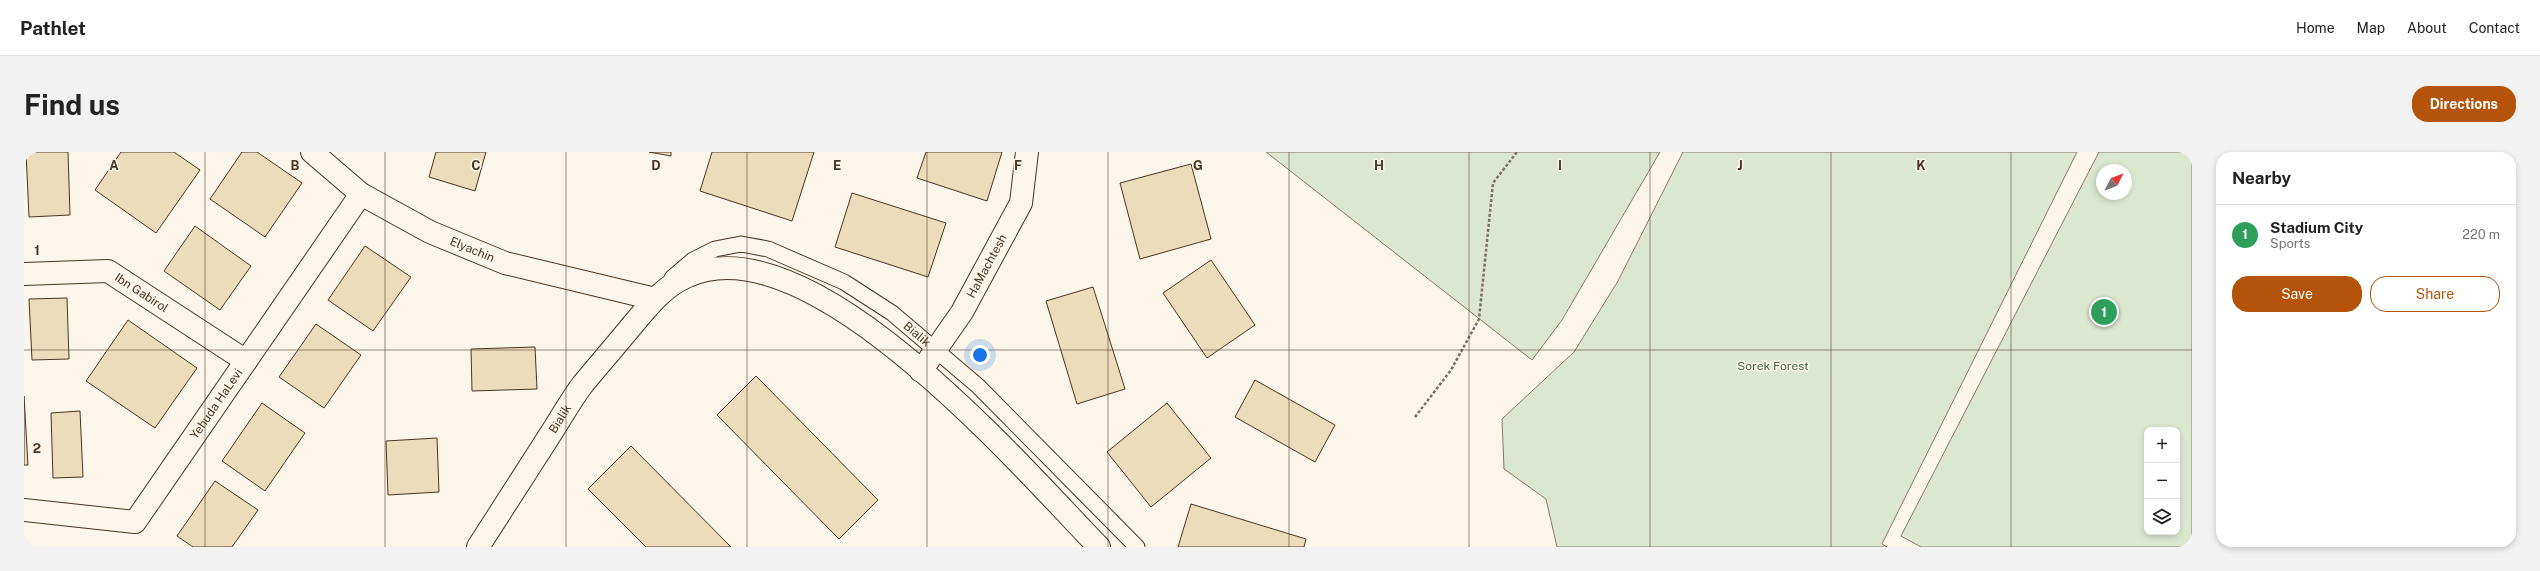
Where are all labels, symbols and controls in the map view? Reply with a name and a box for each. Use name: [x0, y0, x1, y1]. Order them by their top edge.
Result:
text: Pathlet: [20, 17, 86, 39]
text: Home: [2296, 20, 2335, 36]
text: Map: [2357, 20, 2385, 36]
text: About: [2407, 20, 2447, 36]
text: Contact: [2469, 20, 2520, 36]
button: Directions: [2412, 86, 2516, 122]
text: Find us: [24, 88, 120, 121]
text: A: [109, 158, 119, 173]
text: B: [291, 158, 300, 173]
text: C: [471, 158, 481, 173]
text: D: [651, 158, 661, 173]
text: E: [833, 158, 841, 173]
text: F: [1014, 158, 1022, 173]
text: G: [1193, 158, 1203, 173]
text: H: [1374, 158, 1384, 173]
text: I: [1558, 158, 1562, 173]
text: J: [1737, 158, 1743, 173]
text: K: [1916, 158, 1926, 173]
north arrow: [2096, 164, 2132, 200]
text: Nearby: [2232, 168, 2291, 188]
text: Stadium City: [2270, 219, 2363, 236]
text: 1: [2242, 227, 2248, 242]
text: 220 m: [2462, 227, 2500, 242]
street label: HaMachtesh: [964, 232, 1010, 300]
street label: Elyachin: [448, 234, 497, 265]
text: Sports: [2270, 236, 2310, 251]
text: 1: [34, 243, 40, 258]
street label: Ibn Gabirol: [112, 270, 171, 316]
button: Save: [2232, 276, 2362, 312]
button: Share: [2370, 276, 2500, 312]
pin: 1: [2091, 297, 2117, 327]
street label: Bialik: [901, 319, 934, 350]
your location: [970, 345, 990, 365]
park label: Sorek Forest: [1737, 359, 1809, 373]
street label: Yehuda HaLevi: [187, 366, 245, 442]
street label: Bialik: [546, 402, 574, 436]
map controls: [2144, 427, 2180, 535]
button: +: [2144, 427, 2180, 463]
text: 2: [33, 441, 41, 456]
button: −: [2144, 463, 2180, 499]
button: layers: [2144, 499, 2180, 535]

